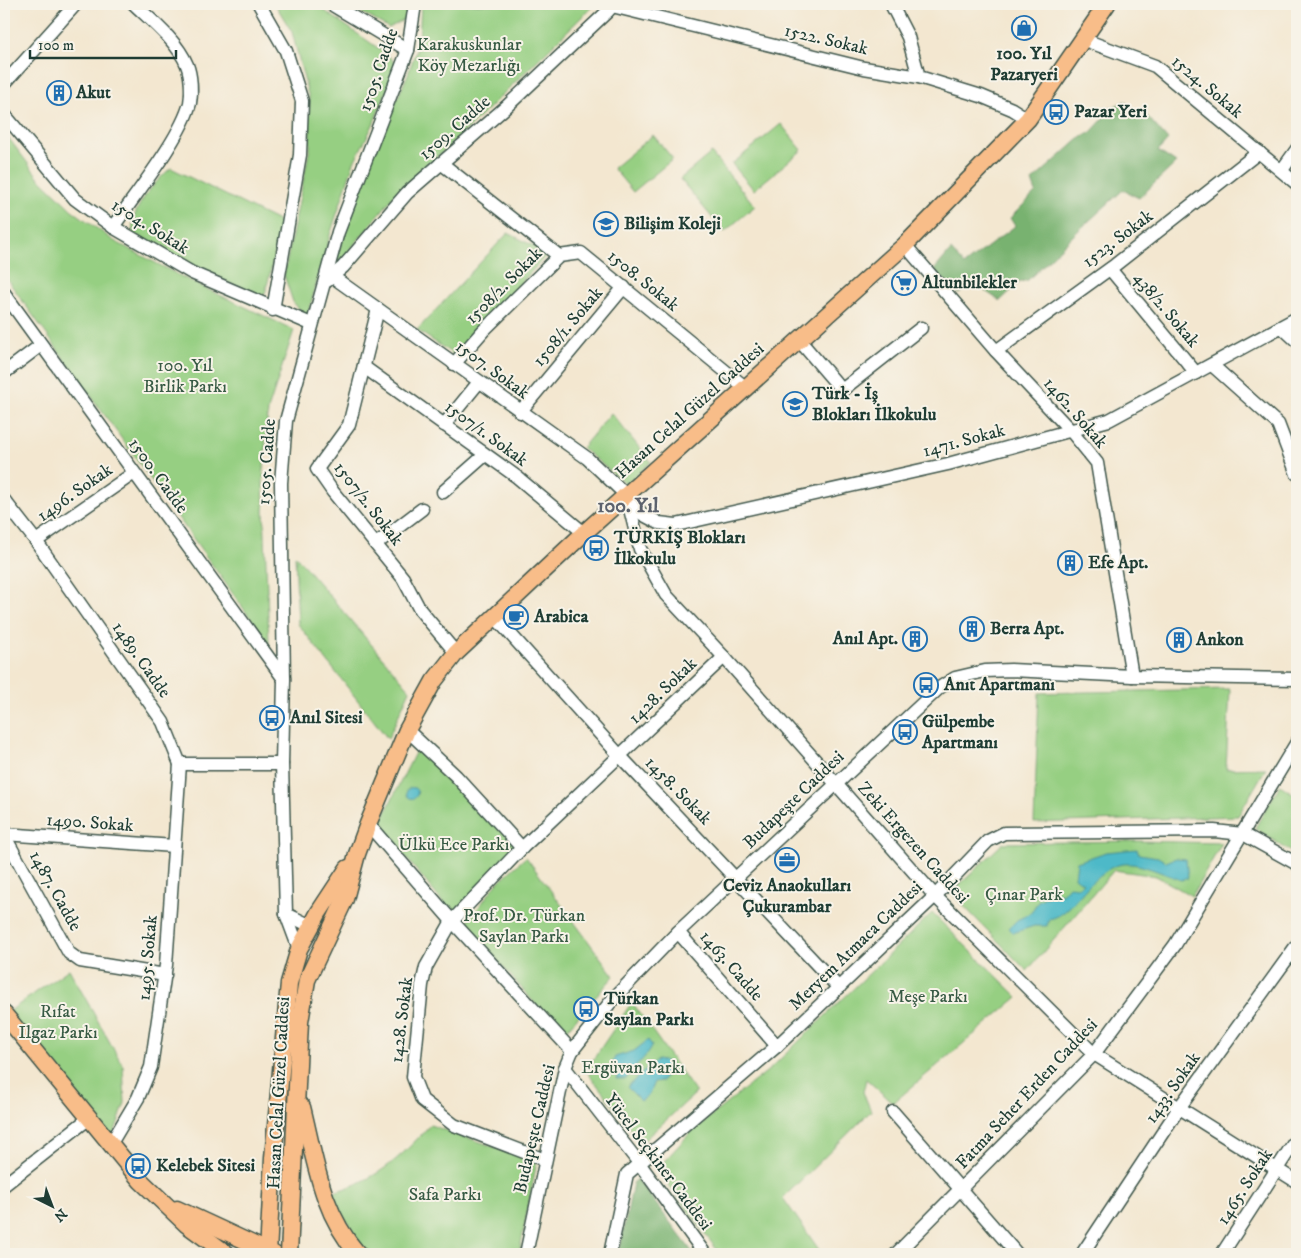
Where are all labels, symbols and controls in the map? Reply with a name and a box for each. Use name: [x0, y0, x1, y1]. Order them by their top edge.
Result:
shop icon: 100. Yıl Pazaryeri: [1011, 15, 1037, 41]
street label: 1522. Sokak: [782, 20, 870, 60]
street label: 1505. Cadde: [354, 25, 404, 115]
scale bar: [30, 28, 176, 60]
park label: Karakuskunlar Köy Mezarlığı: [417, 34, 522, 77]
text: 100 m: [38, 36, 74, 55]
place label: 100. Yıl Pazaryeri: [990, 43, 1058, 86]
street label: 1524. Sokak: [1167, 51, 1247, 123]
building icon: Akut: [46, 80, 72, 106]
place label: Akut: [75, 82, 111, 104]
street label: 1509. Cadde: [415, 91, 495, 165]
bus stop icon: Pazar Yeri: [1043, 99, 1069, 125]
place label: Pazar Yeri: [1074, 101, 1147, 123]
street label: 1504. Sokak: [107, 194, 193, 260]
street label: 1523. Sokak: [1078, 205, 1158, 273]
school or university icon: Bilişim Koleji: [593, 211, 619, 237]
place label: Bilişim Koleji: [624, 213, 721, 235]
street label: 1508/2. Sokak: [461, 243, 547, 329]
street label: 1508. Sokak: [603, 245, 683, 317]
street label: 438/2. Sokak: [1128, 268, 1204, 352]
supermarket icon: Altunbilekler: [891, 270, 917, 296]
place label: Altunbilekler: [921, 272, 1017, 294]
street label: 1508/1. Sokak: [528, 283, 608, 371]
street label: 1507. Sokak: [451, 336, 533, 404]
street label: Hasan Celal Güzel Caddesi: [611, 338, 769, 484]
park label: 100. Yıl Birlik Parkı: [143, 355, 227, 398]
street label: 1462. Sokak: [1038, 373, 1112, 453]
place label: Türk - İş Blokları İlkokulu: [811, 382, 937, 426]
school or university icon: Türk - İş Blokları İlkokulu: [782, 391, 808, 417]
street label: 1507/1. Sokak: [440, 396, 532, 472]
street label: 1505. Cadde: [253, 418, 281, 506]
street label: 1471. Sokak: [920, 419, 1008, 463]
street label: 1500. Cadde: [123, 434, 193, 518]
street label: 1507/2. Sokak: [328, 458, 408, 550]
street label: 1496. Sokak: [33, 459, 117, 527]
district label: 100. Yıl: [597, 494, 660, 519]
place label: TÜRKİŞ Blokları İlkokulu: [613, 526, 746, 570]
bus stop icon: TÜRKİŞ Blokları İlkokulu: [583, 535, 609, 561]
building icon: Efe Apt.: [1057, 550, 1083, 576]
place label: Efe Apt.: [1088, 552, 1148, 574]
cafe icon: Arabica: [503, 604, 529, 630]
place label: Arabica: [533, 606, 589, 628]
building icon: Berra Apt.: [959, 616, 985, 642]
street label: 1489. Cadde: [107, 618, 175, 702]
place label: Berra Apt.: [990, 618, 1064, 640]
building icon: Anıl Apt.: [902, 626, 928, 652]
building icon: Ankon: [1166, 627, 1192, 653]
place label: Anıl Apt.: [832, 628, 898, 650]
place label: Ankon: [1195, 629, 1244, 651]
street label: 1428. Sokak: [624, 653, 702, 729]
bus stop icon: Anıt Apartmanı: [913, 672, 939, 698]
place label: Anıt Apartmanı: [943, 674, 1055, 696]
bus stop icon: Anıl Sitesi: [259, 705, 285, 731]
place label: Anıl Sitesi: [289, 707, 363, 729]
place label: Gülpembe Apartmanı: [921, 711, 998, 754]
bus stop icon: Gülpembe Apartmanı: [892, 719, 918, 745]
street label: Budapeşte Caddesi: [739, 746, 849, 854]
street label: 1458. Sokak: [640, 752, 716, 830]
street label: Zeki Ergezen Caddesi: [853, 778, 973, 908]
street label: 1490. Sokak: [46, 809, 134, 837]
park label: Ülkü Ece Parkı: [399, 834, 509, 856]
street label: 1487. Cadde: [24, 847, 86, 935]
office icon: Ceviz Anaokulları Çukurambar: [774, 847, 800, 873]
place label: Ceviz Anaokulları Çukurambar: [723, 875, 851, 918]
street label: Meryem Atmaca Caddesi: [785, 877, 927, 1015]
park label: Çınar Park: [985, 884, 1063, 906]
park label: Prof. Dr. Türkan Saylan Parkı: [463, 905, 586, 948]
street label: 1495. Sokak: [133, 914, 163, 1002]
street label: 1463. Cadde: [694, 926, 768, 1006]
street label: 1428. Sokak: [386, 976, 418, 1064]
park label: Meşe Parkı: [888, 986, 968, 1008]
place label: Türkan Saylan Parkı: [603, 988, 694, 1031]
street label: Hasan Celal Güzel Caddesi: [263, 996, 295, 1190]
bus stop icon: Türkan Saylan Parkı: [573, 996, 599, 1022]
park label: Rıfat Ilgaz Parkı: [18, 1001, 98, 1044]
street label: Fatma Seher Erden Caddesi: [951, 1014, 1103, 1174]
street label: 1433. Sokak: [1140, 1048, 1206, 1128]
park label: Ergüvan Parkı: [581, 1057, 685, 1079]
street label: Budapeşte Caddesi: [509, 1062, 561, 1196]
street label: Yücel Seçkiner Caddesi: [599, 1089, 717, 1235]
street label: 1465. Sokak: [1212, 1145, 1278, 1229]
bus stop icon: Kelebek Sitesi: [125, 1153, 151, 1179]
place label: Kelebek Sitesi: [156, 1155, 256, 1177]
north arrow: [28, 1180, 78, 1230]
park label: Safa Parkı: [409, 1184, 481, 1206]
text: N: [49, 1204, 70, 1226]

